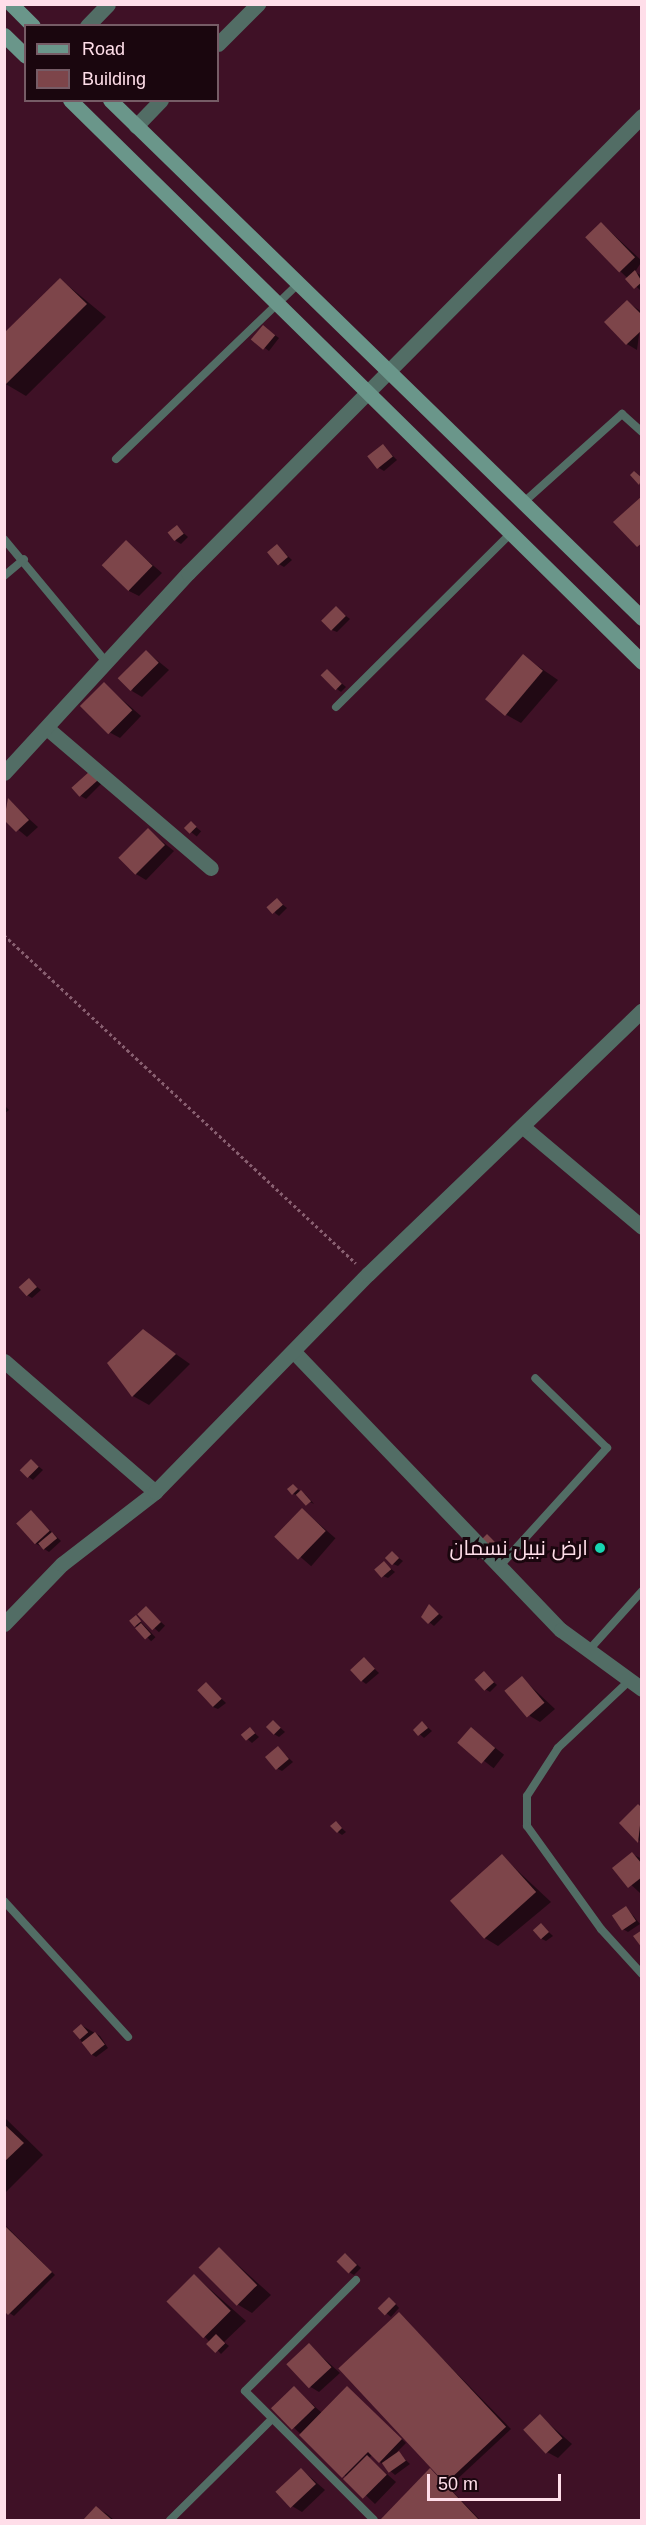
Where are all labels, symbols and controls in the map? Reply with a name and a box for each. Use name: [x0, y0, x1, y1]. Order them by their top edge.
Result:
legend: [24, 24, 219, 102]
text: Road: [82, 39, 125, 59]
text: Building: [82, 69, 146, 89]
place label: ارض نبيل نسمان: [449, 1535, 588, 1561]
marker: ارض نبيل نسمان: [593, 1541, 607, 1555]
scale bar: [430, 2462, 564, 2500]
text: 50 m: [438, 2474, 478, 2494]

